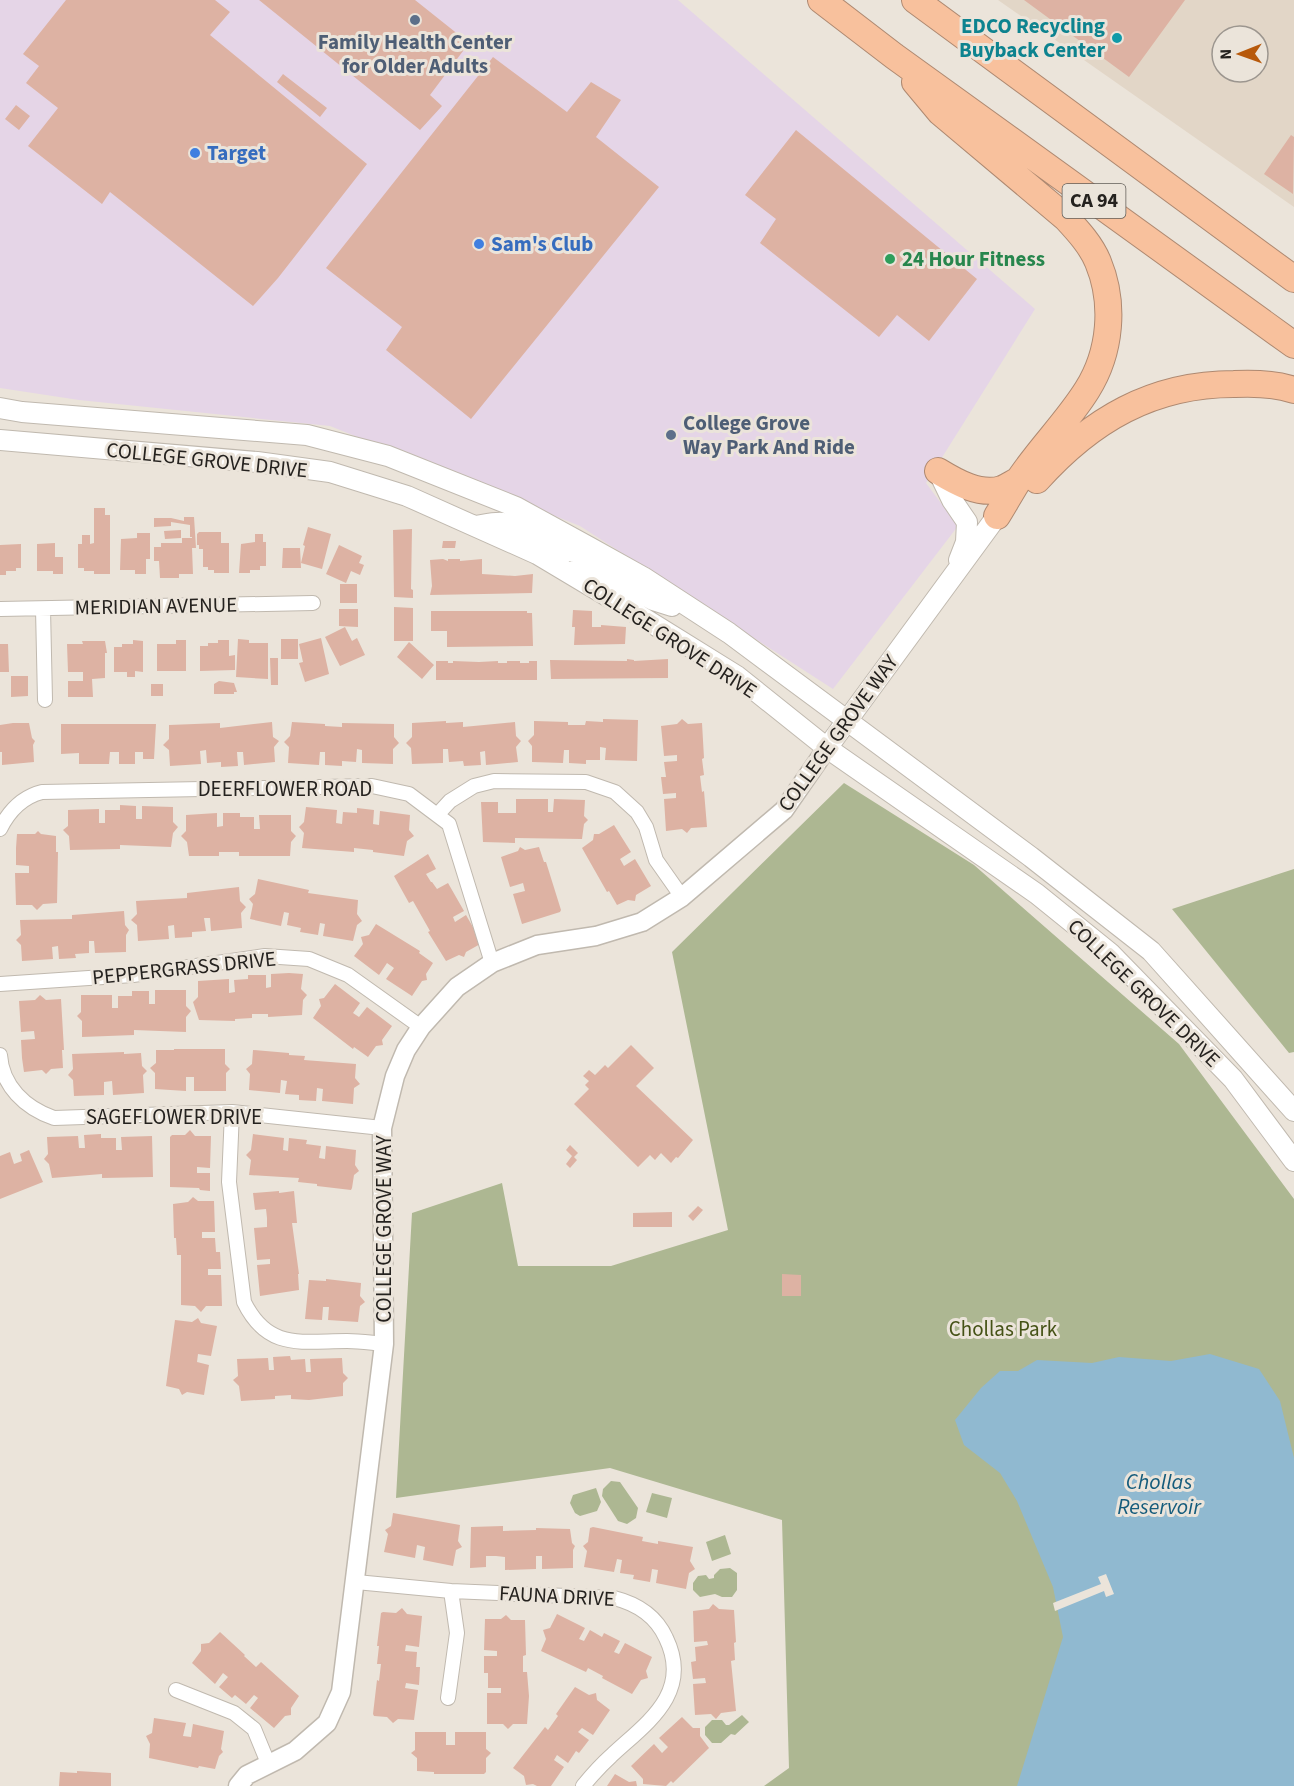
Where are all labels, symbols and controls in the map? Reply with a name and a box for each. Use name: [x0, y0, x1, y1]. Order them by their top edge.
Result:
place label: EDCO Recycling Buyback Center: [959, 11, 1106, 65]
marker: Family Health Center for Older Adults: [408, 13, 422, 27]
north arrow: [1210, 24, 1270, 84]
place label: Family Health Center for Older Adults: [318, 27, 513, 81]
marker: EDCO Recycling Buyback Center: [1110, 31, 1124, 45]
text: N: [1215, 49, 1237, 60]
place label: Target: [207, 138, 266, 168]
marker: Target: [188, 146, 202, 160]
road number: CA 94: [1062, 184, 1126, 218]
place label: Sam's Club: [491, 229, 593, 259]
marker: Sam's Club: [472, 237, 486, 251]
place label: 24 Hour Fitness: [902, 244, 1045, 274]
marker: 24 Hour Fitness: [883, 252, 897, 266]
place label: College Grove Way Park And Ride: [683, 408, 855, 462]
marker: College Grove Way Park And Ride: [664, 428, 678, 442]
street label: COLLEGE GROVE DRIVE: [105, 435, 309, 485]
street label: COLLEGE GROVE DRIVE: [577, 570, 763, 706]
street label: MERIDIAN AVENUE: [74, 590, 238, 622]
street label: COLLEGE GROVE WAY: [771, 648, 906, 818]
street label: DEERFLOWER ROAD: [198, 774, 372, 804]
street label: COLLEGE GROVE DRIVE: [1061, 912, 1227, 1074]
street label: PEPPERGRASS DRIVE: [91, 943, 277, 993]
street label: SAGEFLOWER DRIVE: [86, 1102, 262, 1132]
street label: COLLEGE GROVE WAY: [369, 1134, 399, 1323]
park label: Chollas Park: [949, 1314, 1058, 1344]
water label: Chollas Reservoir: [1117, 1466, 1202, 1523]
street label: FAUNA DRIVE: [498, 1578, 616, 1614]

